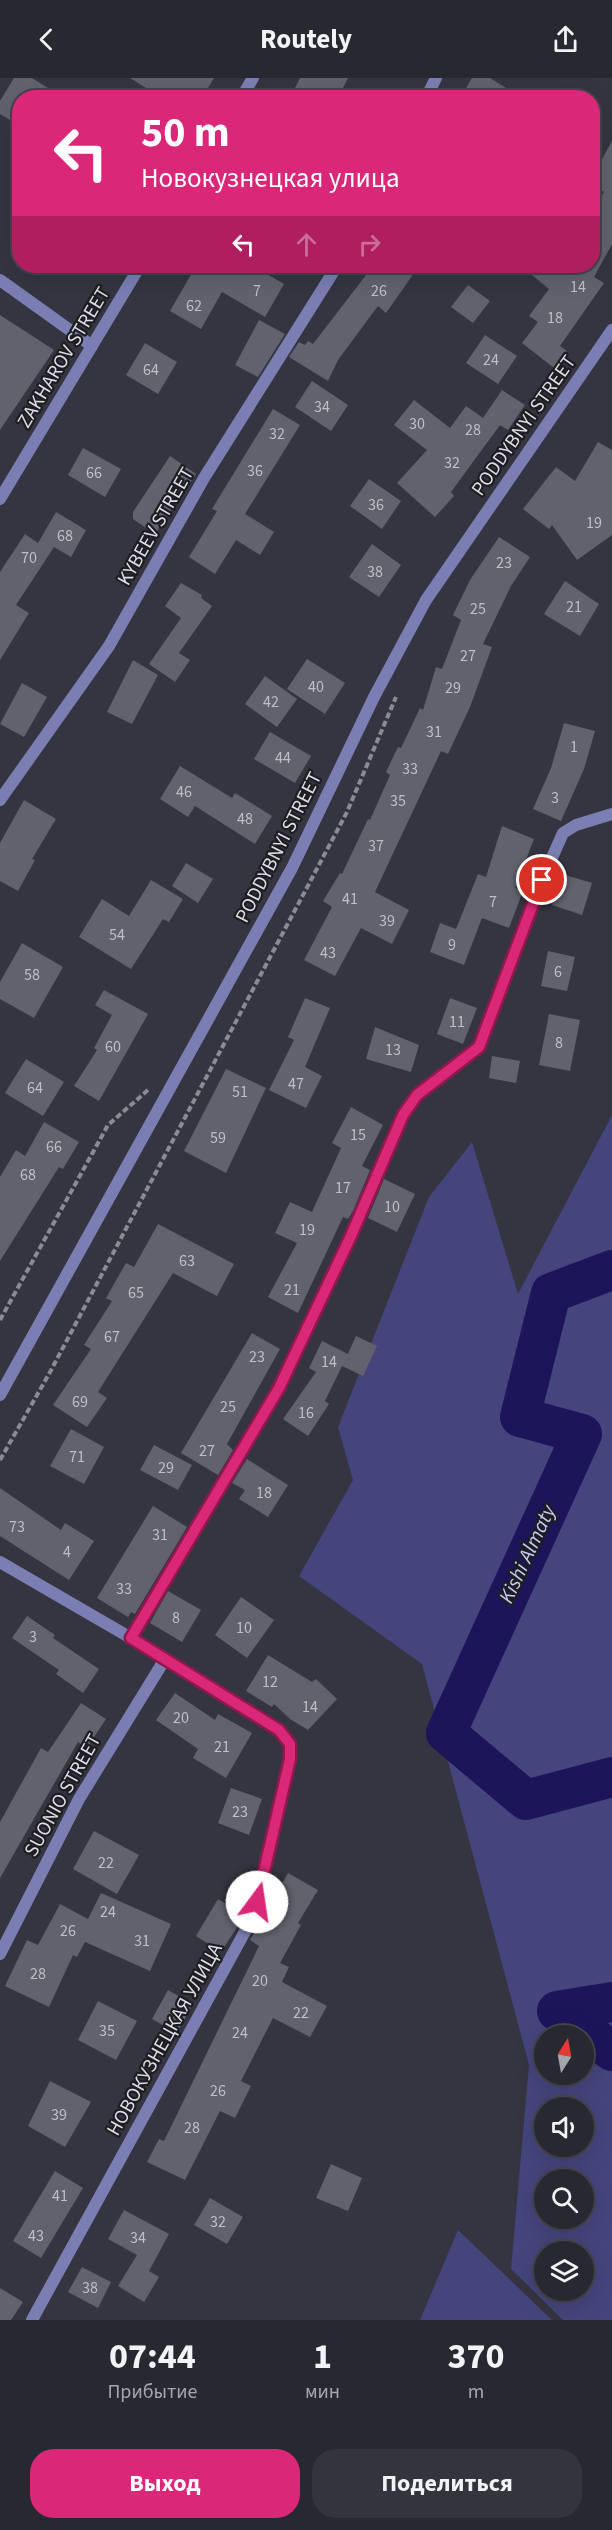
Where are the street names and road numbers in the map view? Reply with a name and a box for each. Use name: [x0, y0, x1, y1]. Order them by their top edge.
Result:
street label: ZAKHAROV STREET: [11, 282, 117, 433]
street label: PODDYBNYI STREET: [465, 349, 583, 502]
street label: KYBEEV STREET: [111, 462, 201, 591]
street label: PODDYBNYI STREET: [229, 767, 329, 928]
street label: SUONIO STREET: [18, 1729, 108, 1862]
street label: НОВОКУЗНЕЦКАЯ УЛИЦА: [100, 1938, 230, 2141]

